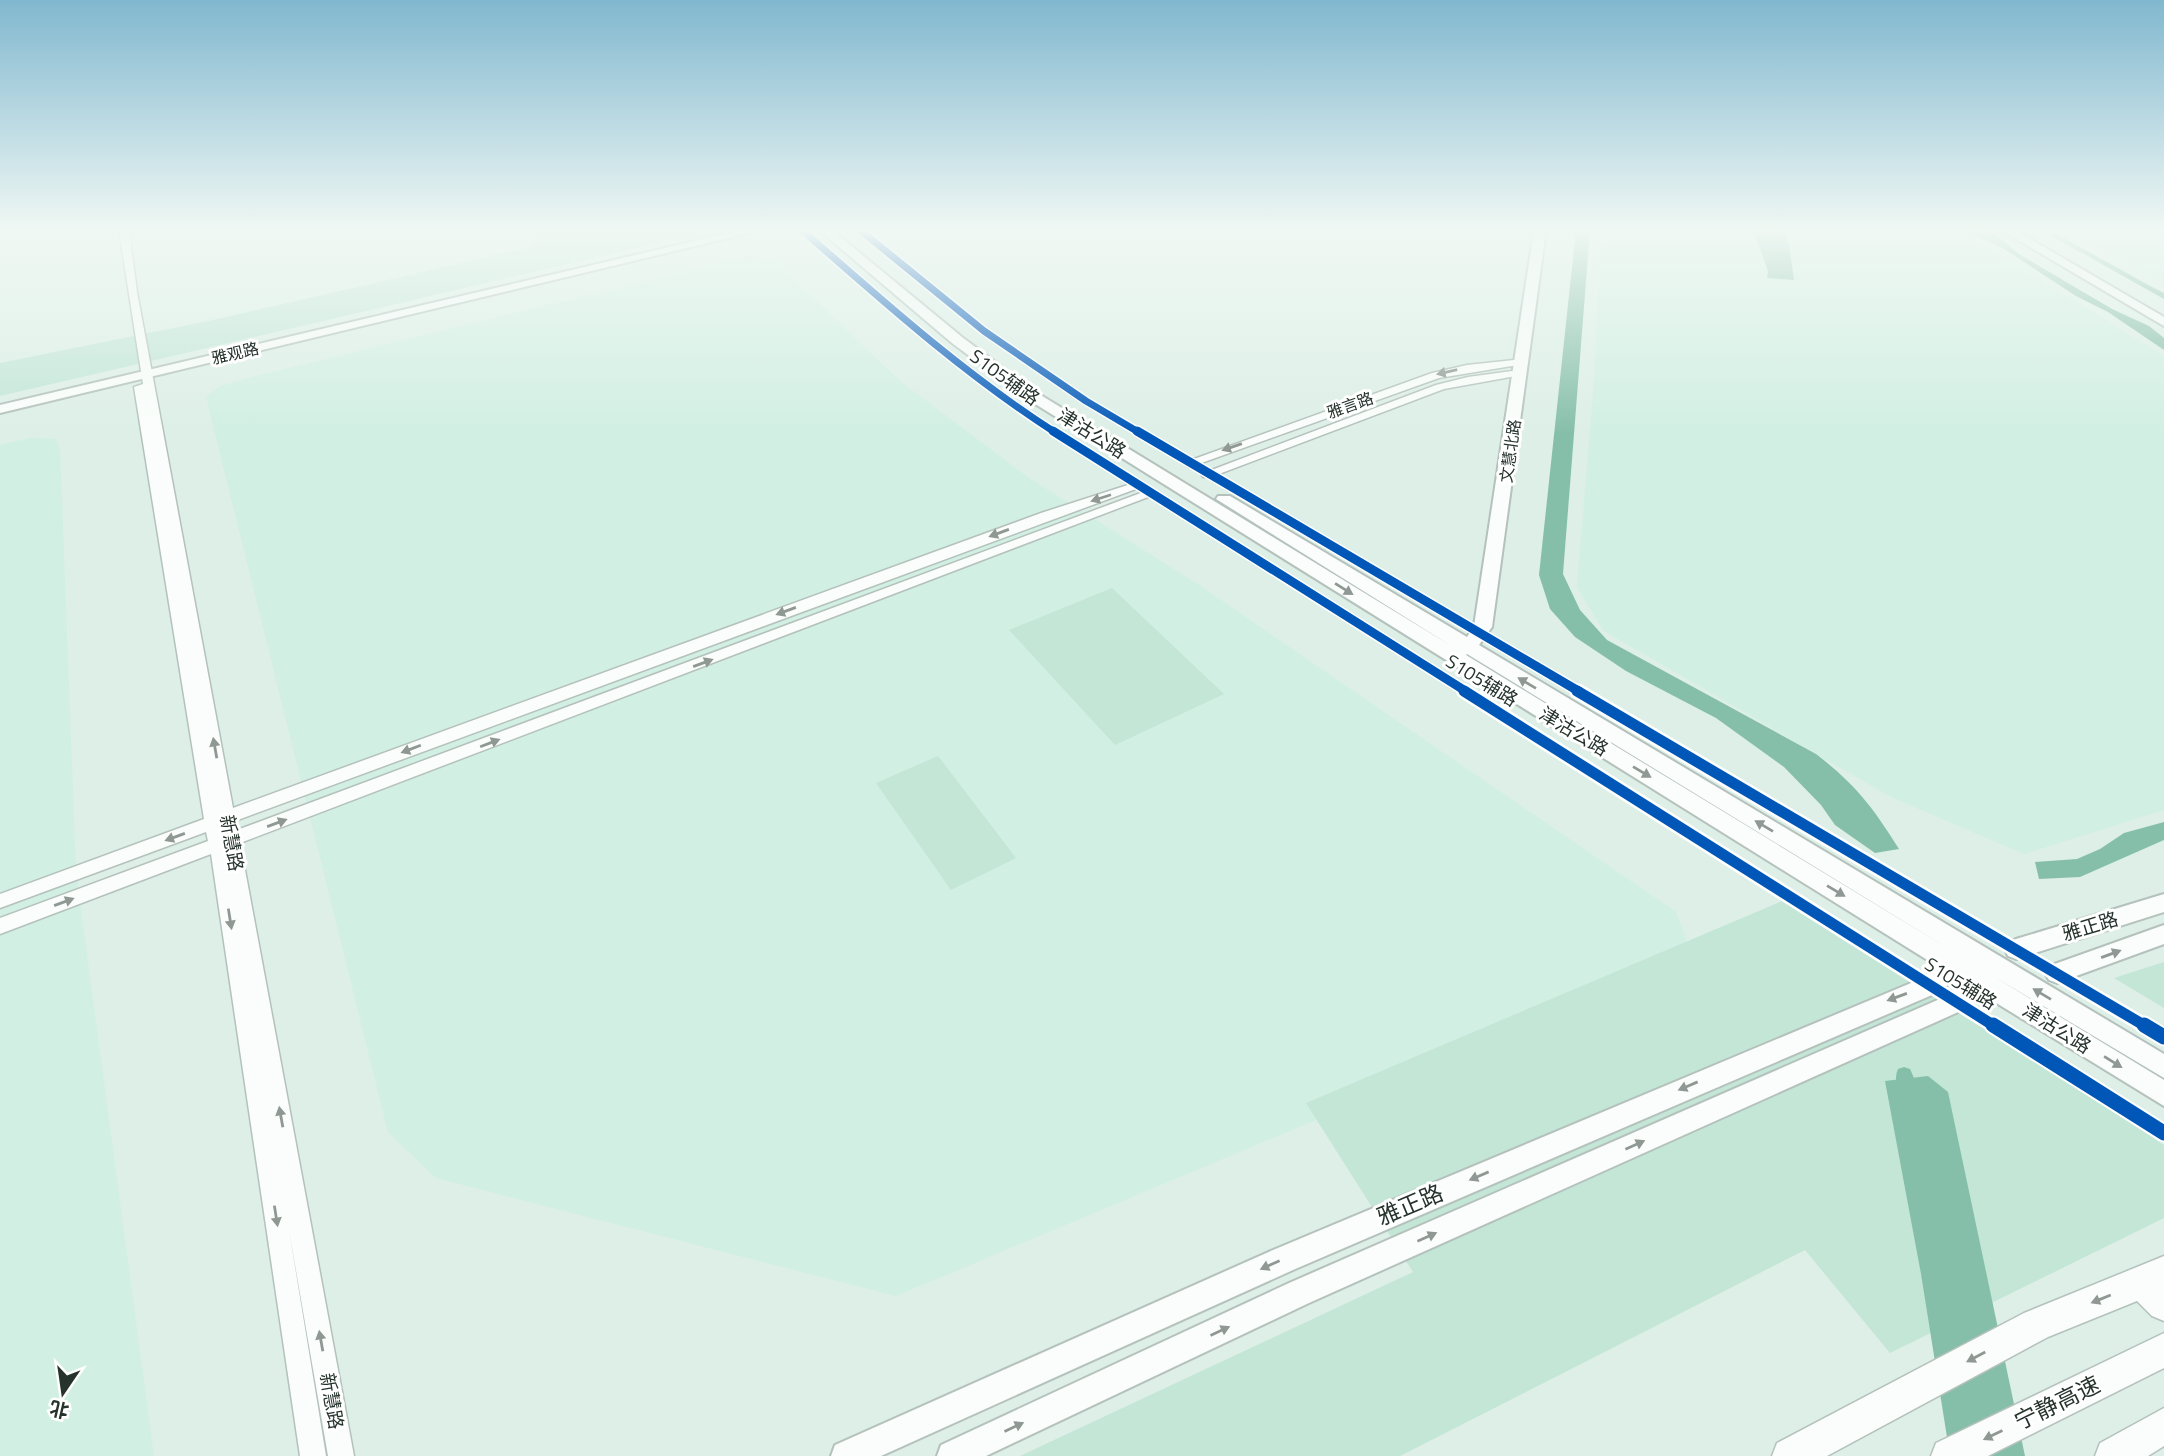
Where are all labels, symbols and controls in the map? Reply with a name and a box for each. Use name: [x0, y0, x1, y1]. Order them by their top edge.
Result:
street label: 雅观路: [209, 336, 261, 370]
street label: S105辅路: [964, 341, 1046, 412]
one-way arrow: [1436, 367, 1458, 378]
street label: 雅言路: [1323, 386, 1377, 424]
street label: 津沽公路: [1052, 400, 1132, 465]
street label: 文慧北路: [1494, 418, 1526, 484]
one-way arrow: [1222, 442, 1243, 453]
one-way arrow: [1090, 493, 1111, 504]
one-way arrow: [989, 528, 1010, 539]
one-way arrow: [1334, 583, 1353, 596]
one-way arrow: [775, 606, 796, 617]
street label: S105辅路: [1441, 646, 1524, 713]
one-way arrow: [693, 657, 714, 668]
one-way arrow: [1517, 676, 1537, 689]
street label: 津沽公路: [1534, 699, 1614, 763]
one-way arrow: [210, 737, 221, 759]
one-way arrow: [480, 737, 501, 748]
one-way arrow: [401, 744, 422, 755]
one-way arrow: [1632, 766, 1651, 779]
street label: 新慧路: [213, 812, 252, 874]
one-way arrow: [267, 817, 288, 828]
one-way arrow: [1754, 820, 1773, 832]
one-way arrow: [165, 832, 186, 843]
one-way arrow: [1826, 885, 1845, 898]
one-way arrow: [54, 896, 75, 907]
street label: 雅正路: [2058, 903, 2121, 948]
one-way arrow: [225, 908, 236, 930]
one-way arrow: [2100, 948, 2121, 959]
street label: S105辅路: [1920, 949, 2003, 1016]
one-way arrow: [2032, 989, 2052, 1001]
one-way arrow: [1887, 992, 1908, 1003]
street label: 津沽公路: [2017, 995, 2097, 1060]
one-way arrow: [2103, 1056, 2122, 1069]
one-way arrow: [1677, 1081, 1698, 1092]
one-way arrow: [275, 1106, 286, 1128]
one-way arrow: [1625, 1139, 1645, 1151]
one-way arrow: [1468, 1171, 1489, 1182]
street label: 雅正路: [1371, 1175, 1448, 1234]
one-way arrow: [271, 1205, 282, 1227]
one-way arrow: [1417, 1231, 1437, 1243]
one-way arrow: [1259, 1260, 1280, 1271]
one-way arrow: [2091, 1294, 2112, 1305]
one-way arrow: [1210, 1325, 1230, 1336]
one-way arrow: [315, 1329, 326, 1351]
one-way arrow: [1966, 1351, 1986, 1363]
north arrow: [28, 1358, 98, 1428]
street label: 宁静高速: [2008, 1367, 2106, 1438]
street label: 新慧路: [313, 1370, 352, 1432]
text: 北: [47, 1394, 72, 1426]
one-way arrow: [1004, 1421, 1024, 1433]
one-way arrow: [1983, 1429, 2003, 1440]

